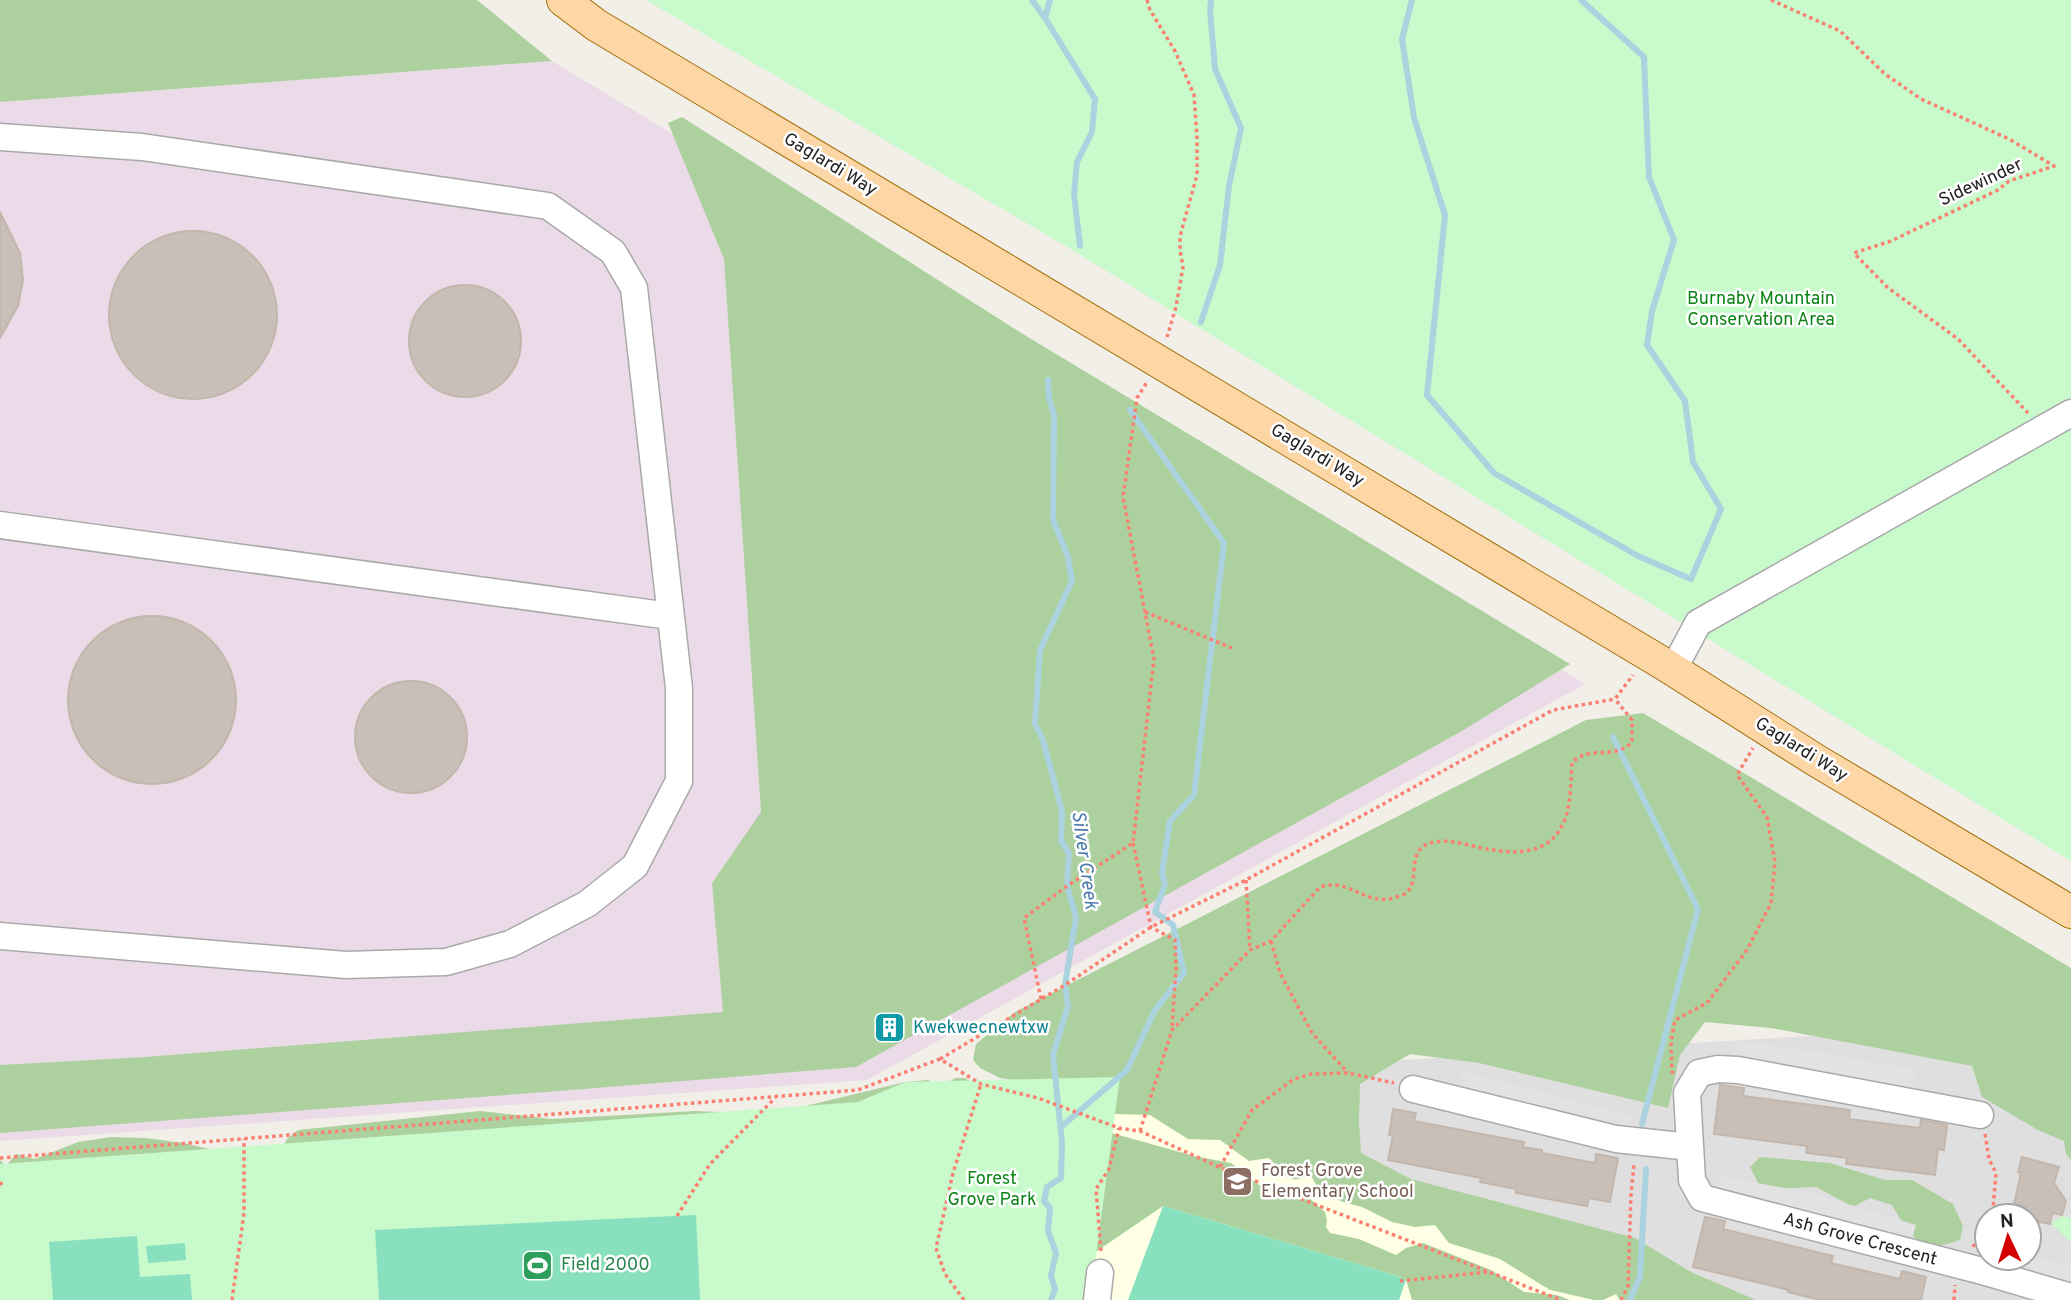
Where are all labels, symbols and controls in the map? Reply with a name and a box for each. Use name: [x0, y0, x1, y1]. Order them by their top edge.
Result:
street label: Gaglardi Way: [779, 128, 881, 202]
street label: Sidewinder: [1935, 154, 2027, 212]
park label: Burnaby Mountain Conservation Area: [1687, 288, 1835, 332]
street label: Gaglardi Way: [1266, 419, 1368, 493]
street label: Gaglardi Way: [1750, 712, 1852, 788]
water label: Silver Creek: [1065, 809, 1103, 911]
building icon: Kwekwecnewtxw: [873, 1011, 907, 1045]
place label: Kwekwecnewtxw: [913, 1017, 1049, 1040]
place label: Forest Grove Elementary School: [1261, 1160, 1414, 1204]
school or university icon: Forest Grove Elementary School: [1221, 1164, 1255, 1198]
park label: Forest Grove Park: [947, 1168, 1037, 1212]
north arrow: [1973, 1202, 2043, 1272]
street label: Ash Grove Crescent: [1780, 1208, 1940, 1272]
text: N: [1999, 1210, 2015, 1234]
sports icon: Field 2000: [521, 1248, 555, 1282]
place label: Field 2000: [561, 1254, 650, 1277]

